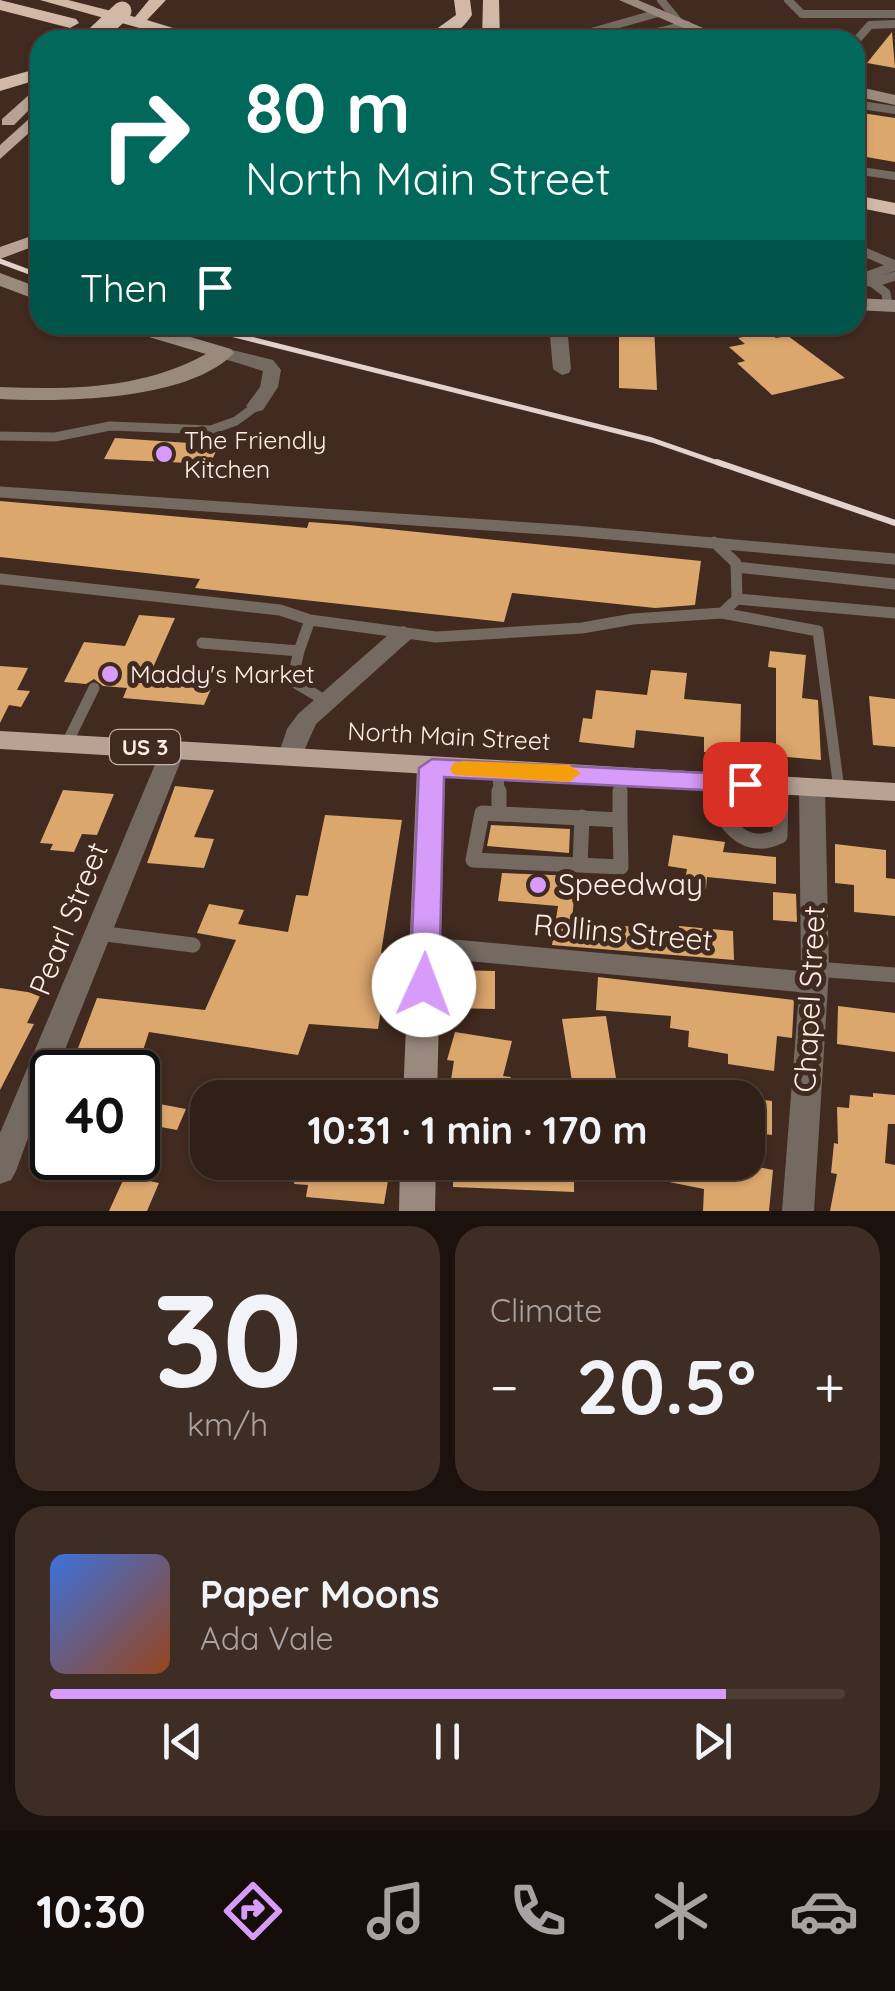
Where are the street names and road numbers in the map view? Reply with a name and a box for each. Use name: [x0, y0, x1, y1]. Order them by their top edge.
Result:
street label: North Main Street: [347, 715, 551, 756]
road number: US 3: [110, 730, 180, 764]
street label: Pearl Street: [20, 837, 116, 1001]
street label: Rollins Street: [532, 905, 714, 959]
street label: Chapel Street: [785, 905, 833, 1093]

